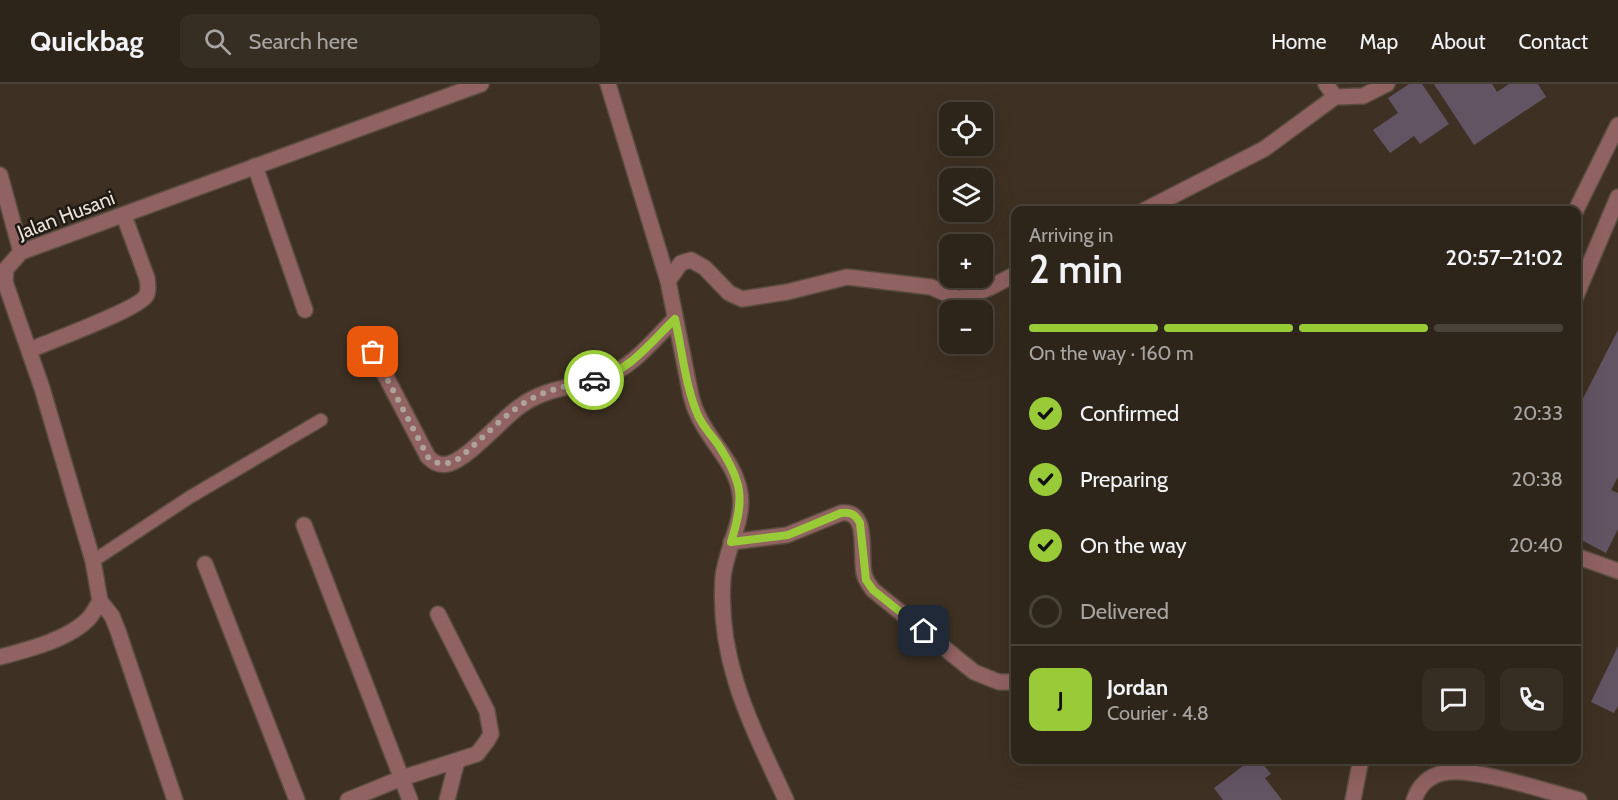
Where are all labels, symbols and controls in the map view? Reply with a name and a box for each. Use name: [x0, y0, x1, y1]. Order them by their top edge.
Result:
search box: [180, 14, 600, 68]
text: Quickbag: [30, 24, 144, 58]
icon: search: [201, 25, 234, 58]
text: Search here: [249, 28, 358, 55]
text: Home: [1271, 29, 1327, 54]
text: Map: [1360, 29, 1398, 54]
text: About: [1431, 29, 1485, 54]
text: Contact: [1518, 29, 1588, 54]
map controls: [939, 102, 993, 354]
button: locate: [939, 102, 993, 156]
button: layers: [939, 168, 993, 222]
street label: Jalan Husani: [13, 185, 118, 245]
text: Arriving in: [1029, 223, 1113, 247]
button: +: [939, 234, 993, 288]
text: 20:57–21:02: [1446, 244, 1563, 271]
text: 2 min: [1029, 245, 1123, 293]
button: −: [939, 300, 993, 354]
pin: [347, 326, 398, 377]
icon: bag: [356, 335, 389, 368]
text: On the way · 160 m: [1029, 341, 1194, 365]
courier: [564, 350, 624, 410]
icon: car: [578, 364, 611, 397]
icon: check: [1029, 397, 1062, 430]
text: Confirmed: [1080, 400, 1179, 427]
text: 20:33: [1513, 401, 1563, 425]
icon: check: [1029, 463, 1062, 496]
text: Preparing: [1080, 466, 1168, 493]
text: 20:38: [1511, 467, 1563, 491]
icon: check: [1029, 529, 1062, 562]
text: On the way: [1080, 532, 1187, 559]
text: 20:40: [1509, 533, 1563, 557]
text: Delivered: [1080, 598, 1169, 625]
pin: [898, 605, 949, 656]
icon: home: [907, 614, 940, 647]
button: chat: [1422, 668, 1485, 731]
button: phone: [1500, 668, 1563, 731]
text: Jordan: [1107, 674, 1168, 701]
text: J: [1057, 686, 1064, 713]
text: Courier · 4.8: [1107, 701, 1209, 725]

